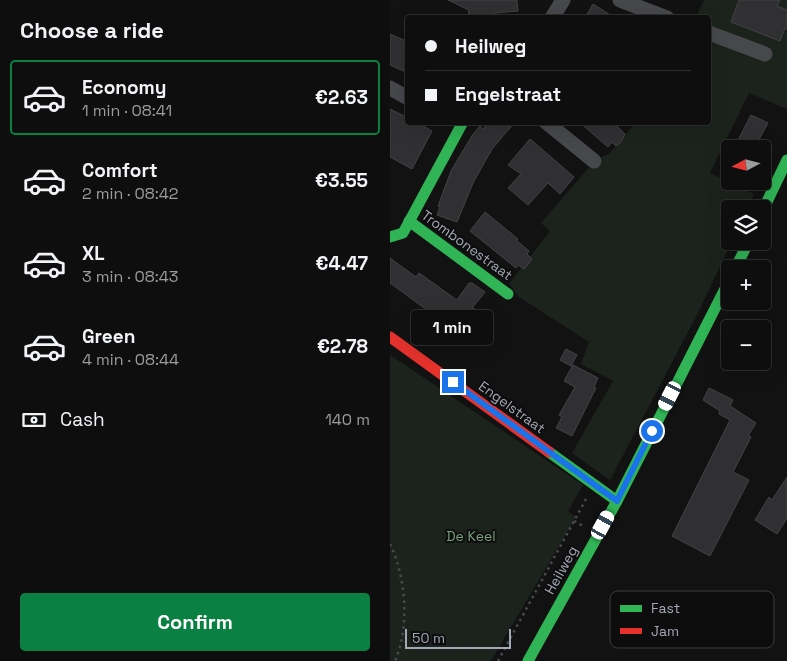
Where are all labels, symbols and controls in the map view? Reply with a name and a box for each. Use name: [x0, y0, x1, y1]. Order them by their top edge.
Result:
text: Choose a ride: [20, 16, 164, 44]
text: Heilweg: [455, 34, 526, 59]
icon: car: [22, 75, 67, 120]
text: Economy: [82, 75, 166, 100]
text: Engelstraat: [455, 82, 561, 107]
text: €2.63: [315, 85, 368, 110]
text: 1 min · 08:41: [82, 100, 172, 121]
north arrow: [721, 140, 771, 190]
map controls: [721, 140, 771, 370]
icon: car: [22, 158, 67, 203]
text: Comfort: [82, 158, 158, 183]
text: €3.55: [315, 168, 368, 193]
text: 2 min · 08:42: [82, 183, 178, 204]
button: layers: [721, 200, 771, 250]
street label: Trombonestraat: [418, 206, 516, 284]
icon: car: [22, 241, 67, 286]
text: XL: [82, 241, 105, 266]
text: €4.47: [316, 251, 368, 276]
button: +: [721, 260, 771, 310]
text: 3 min · 08:43: [82, 266, 178, 287]
callout: 1 min: [412, 310, 494, 344]
text: 1 min: [432, 317, 472, 338]
button: −: [721, 320, 771, 370]
icon: car: [22, 324, 67, 369]
text: Green: [82, 324, 135, 349]
text: €2.78: [317, 334, 368, 359]
text: 4 min · 08:44: [82, 349, 179, 370]
route end: [442, 371, 464, 393]
street label: Engelstraat: [475, 377, 549, 437]
car: [656, 379, 683, 413]
icon: cash: [20, 406, 48, 434]
text: Cash: [60, 407, 105, 432]
text: 140 m: [325, 409, 370, 430]
route start: [641, 420, 663, 442]
car: [589, 508, 616, 542]
park label: De Keel: [446, 527, 496, 545]
street label: Heilweg: [540, 543, 582, 597]
legend: [610, 591, 774, 648]
button: Confirm: [20, 593, 370, 651]
text: Fast: [651, 599, 680, 617]
text: Jam: [651, 622, 679, 640]
scale bar: [405, 626, 511, 649]
text: 50 m: [412, 629, 445, 647]

